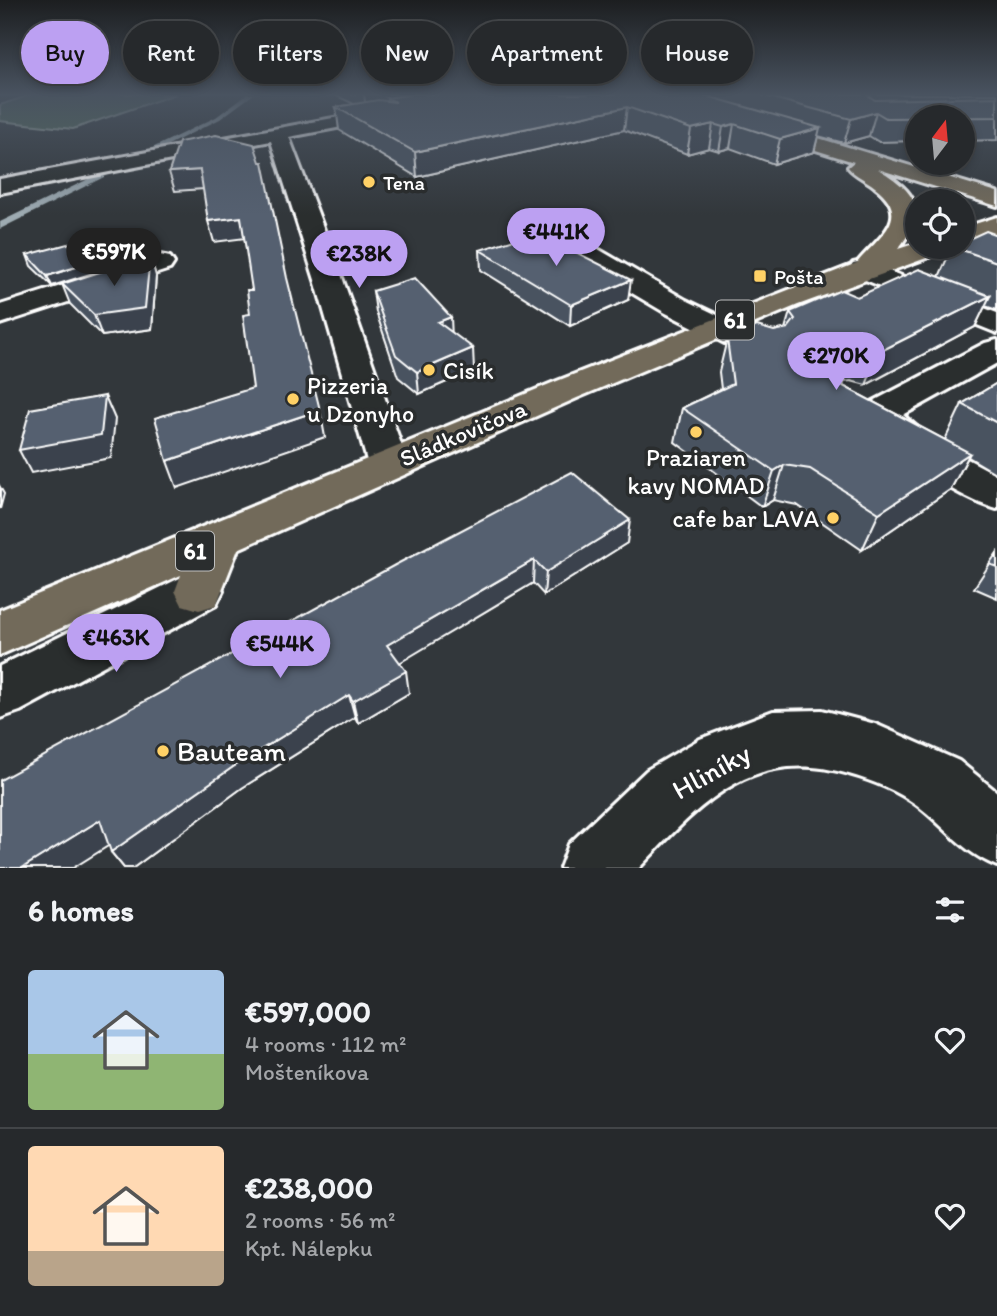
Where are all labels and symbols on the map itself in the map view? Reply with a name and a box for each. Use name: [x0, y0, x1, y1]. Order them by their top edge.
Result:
north arrow: [905, 105, 975, 175]
place label: Tena: [383, 170, 425, 195]
marker: Tena: [361, 174, 377, 190]
pin: €441K: [507, 208, 605, 268]
pin: €597K: [65, 229, 163, 288]
pin: €238K: [310, 230, 408, 290]
place label: Pošta: [774, 264, 824, 289]
marker: Pošta: [752, 268, 768, 284]
road number: 61: [716, 300, 754, 340]
pin: €270K: [787, 332, 885, 392]
place label: Cisík: [443, 356, 494, 385]
marker: Cisík: [421, 362, 437, 378]
place label: Pizzeria u Dzonyho: [307, 371, 414, 428]
marker: Pizzeria u Dzonyho: [285, 391, 301, 407]
street label: Sládkovičova: [395, 393, 531, 473]
marker: Praziaren kavy NOMAD: [688, 424, 704, 440]
place label: Praziaren kavy NOMAD: [628, 443, 764, 500]
place label: cafe bar LAVA: [672, 504, 819, 533]
marker: cafe bar LAVA: [825, 510, 841, 526]
road number: 61: [176, 531, 214, 570]
pin: €463K: [67, 614, 165, 674]
pin: €544K: [231, 620, 329, 680]
place label: Bauteam: [177, 734, 287, 768]
street label: Hliníky: [666, 736, 756, 806]
marker: Bauteam: [155, 743, 171, 759]

